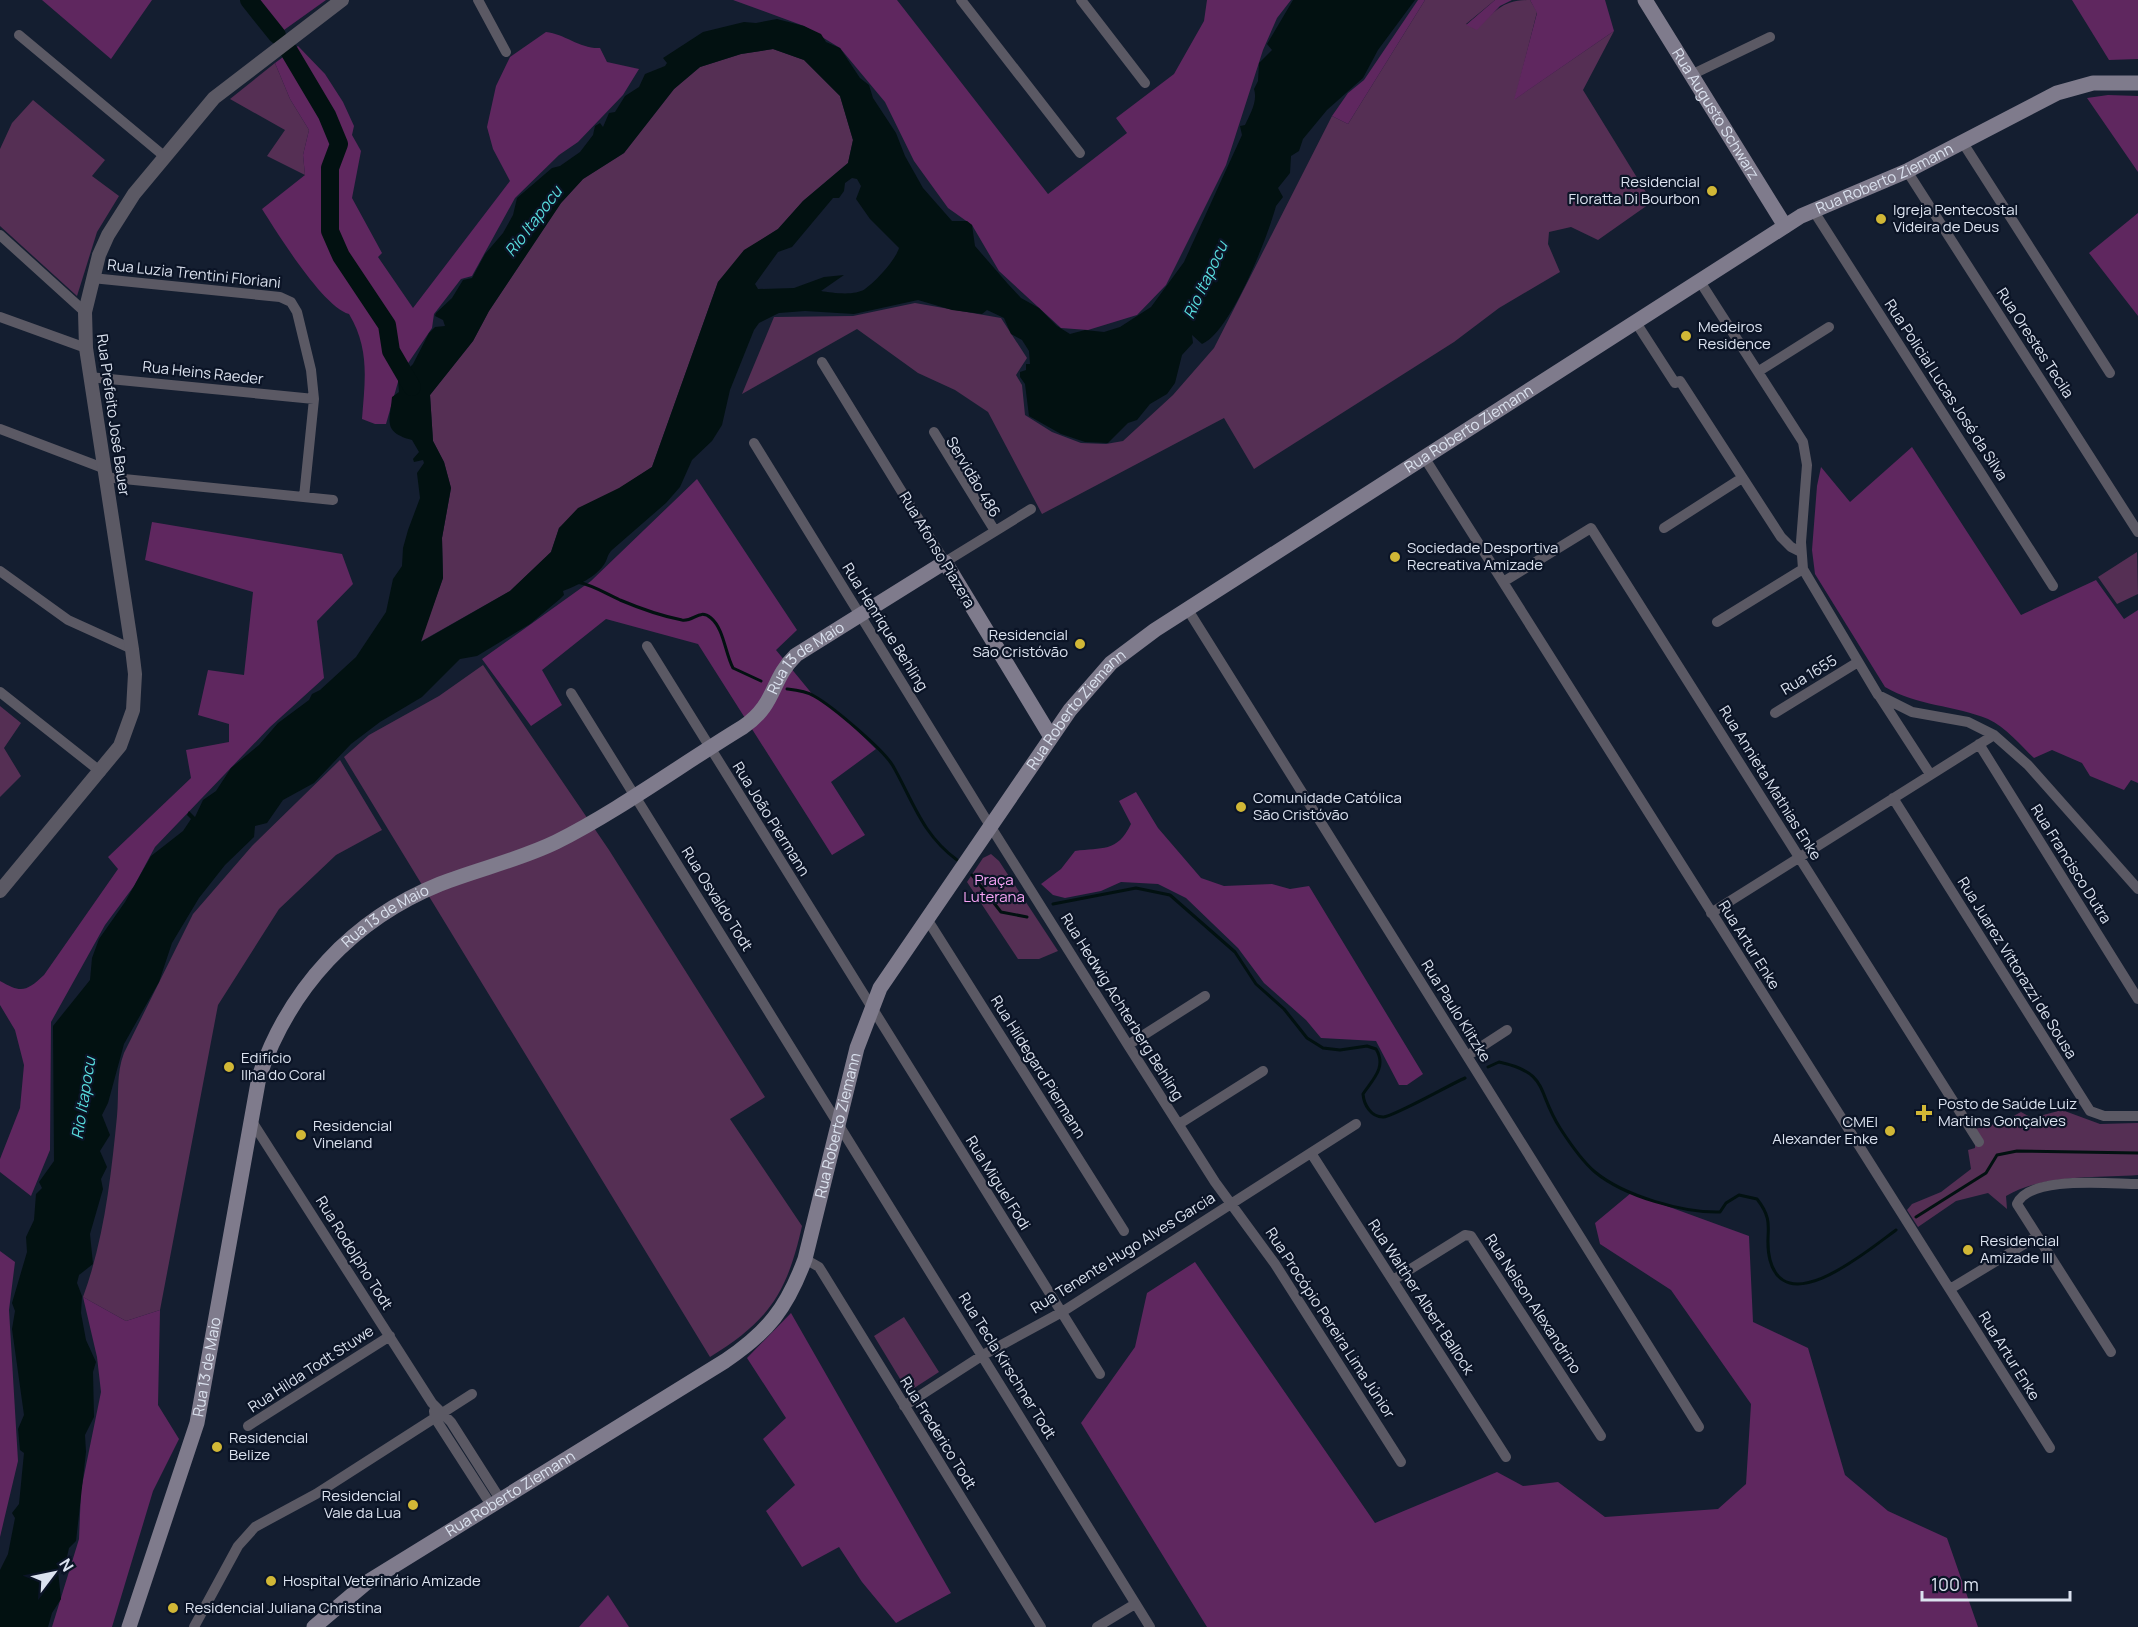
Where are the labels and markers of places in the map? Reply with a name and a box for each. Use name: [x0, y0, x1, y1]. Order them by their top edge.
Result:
place label: Residencial Floratta Di Bourbon: [1569, 171, 1700, 209]
marker: Residencial Floratta Di Bourbon: [1705, 184, 1719, 198]
place label: Igreja Pentecostal Videira de Deus: [1893, 199, 2018, 237]
marker: Igreja Pentecostal Videira de Deus: [1874, 212, 1888, 226]
place label: Medeiros Residence: [1698, 316, 1771, 354]
marker: Medeiros Residence: [1679, 329, 1693, 343]
place label: Sociedade Desportiva Recreativa Amizade: [1407, 537, 1558, 575]
marker: Sociedade Desportiva Recreativa Amizade: [1388, 550, 1402, 564]
place label: Residencial São Cristóvão: [972, 624, 1068, 662]
marker: Residencial São Cristóvão: [1073, 637, 1087, 651]
place label: Comunidade Católica São Cristóvão: [1253, 787, 1402, 825]
marker: Comunidade Católica São Cristóvão: [1234, 800, 1248, 814]
place label: Edifício Ilha do Coral: [241, 1047, 326, 1085]
marker: Edifício Ilha do Coral: [222, 1060, 236, 1074]
place label: Posto de Saúde Luiz Martins Gonçalves: [1938, 1093, 2077, 1131]
marker: Posto de Saúde Luiz Martins Gonçalves: [1915, 1104, 1933, 1122]
place label: CMEI Alexander Enke: [1772, 1111, 1878, 1149]
place label: Residencial Vineland: [313, 1115, 392, 1153]
marker: CMEI Alexander Enke: [1883, 1124, 1897, 1138]
marker: Residencial Vineland: [294, 1128, 308, 1142]
place label: Residencial Amizade III: [1980, 1230, 2059, 1268]
marker: Residencial Amizade III: [1961, 1243, 1975, 1257]
place label: Residencial Belize: [229, 1427, 308, 1465]
marker: Residencial Belize: [210, 1440, 224, 1454]
place label: Residencial Vale da Lua: [322, 1485, 401, 1523]
marker: Residencial Vale da Lua: [406, 1498, 420, 1512]
place label: Hospital Veterinário Amizade: [283, 1570, 481, 1591]
marker: Hospital Veterinário Amizade: [264, 1574, 278, 1588]
place label: Residencial Juliana Christina: [185, 1597, 382, 1618]
marker: Residencial Juliana Christina: [166, 1601, 180, 1615]

